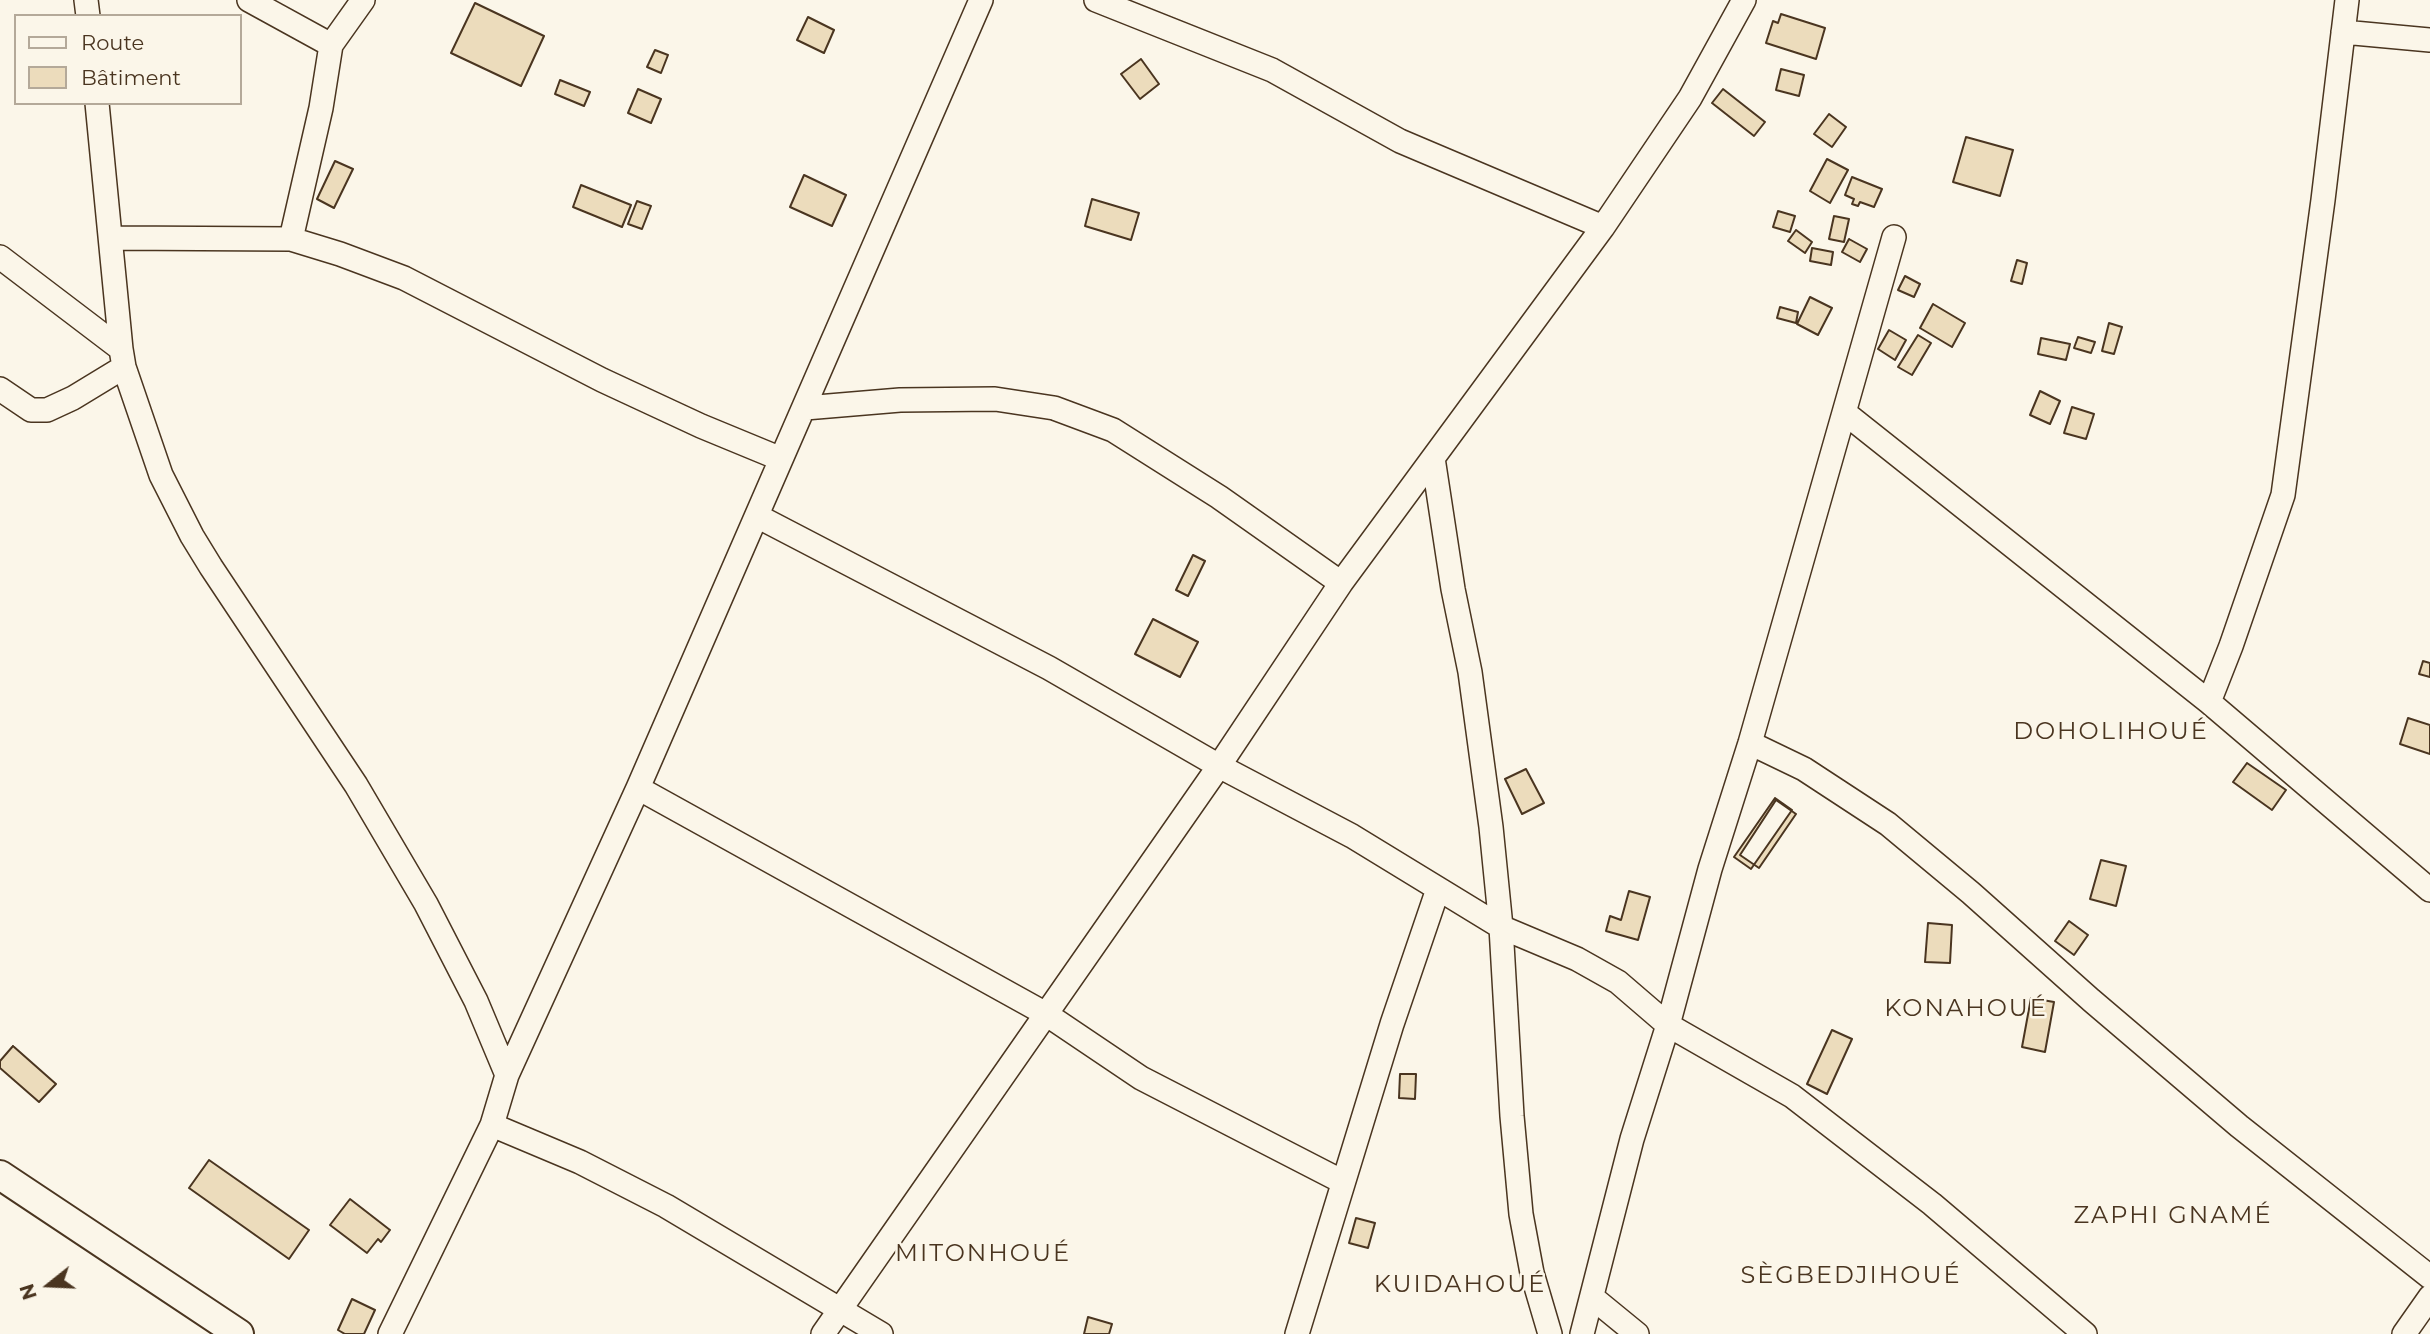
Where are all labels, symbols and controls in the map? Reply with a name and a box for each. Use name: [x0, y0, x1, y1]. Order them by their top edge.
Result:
legend: [14, 14, 242, 105]
text: Route: [81, 30, 144, 55]
text: Bâtiment: [81, 65, 181, 90]
district label: DOHOLIHOUÉ: [2014, 718, 2208, 746]
district label: KONAHOUÉ: [1885, 995, 2047, 1023]
district label: ZAPHI GNAMÉ: [2075, 1202, 2271, 1230]
district label: MITONHOUÉ: [896, 1240, 1070, 1268]
north arrow: [14, 1250, 84, 1320]
district label: SÈGBEDJIHOUÉ: [1742, 1262, 1960, 1290]
district label: KUIDAHOUÉ: [1375, 1271, 1545, 1299]
text: N: [15, 1281, 42, 1303]

